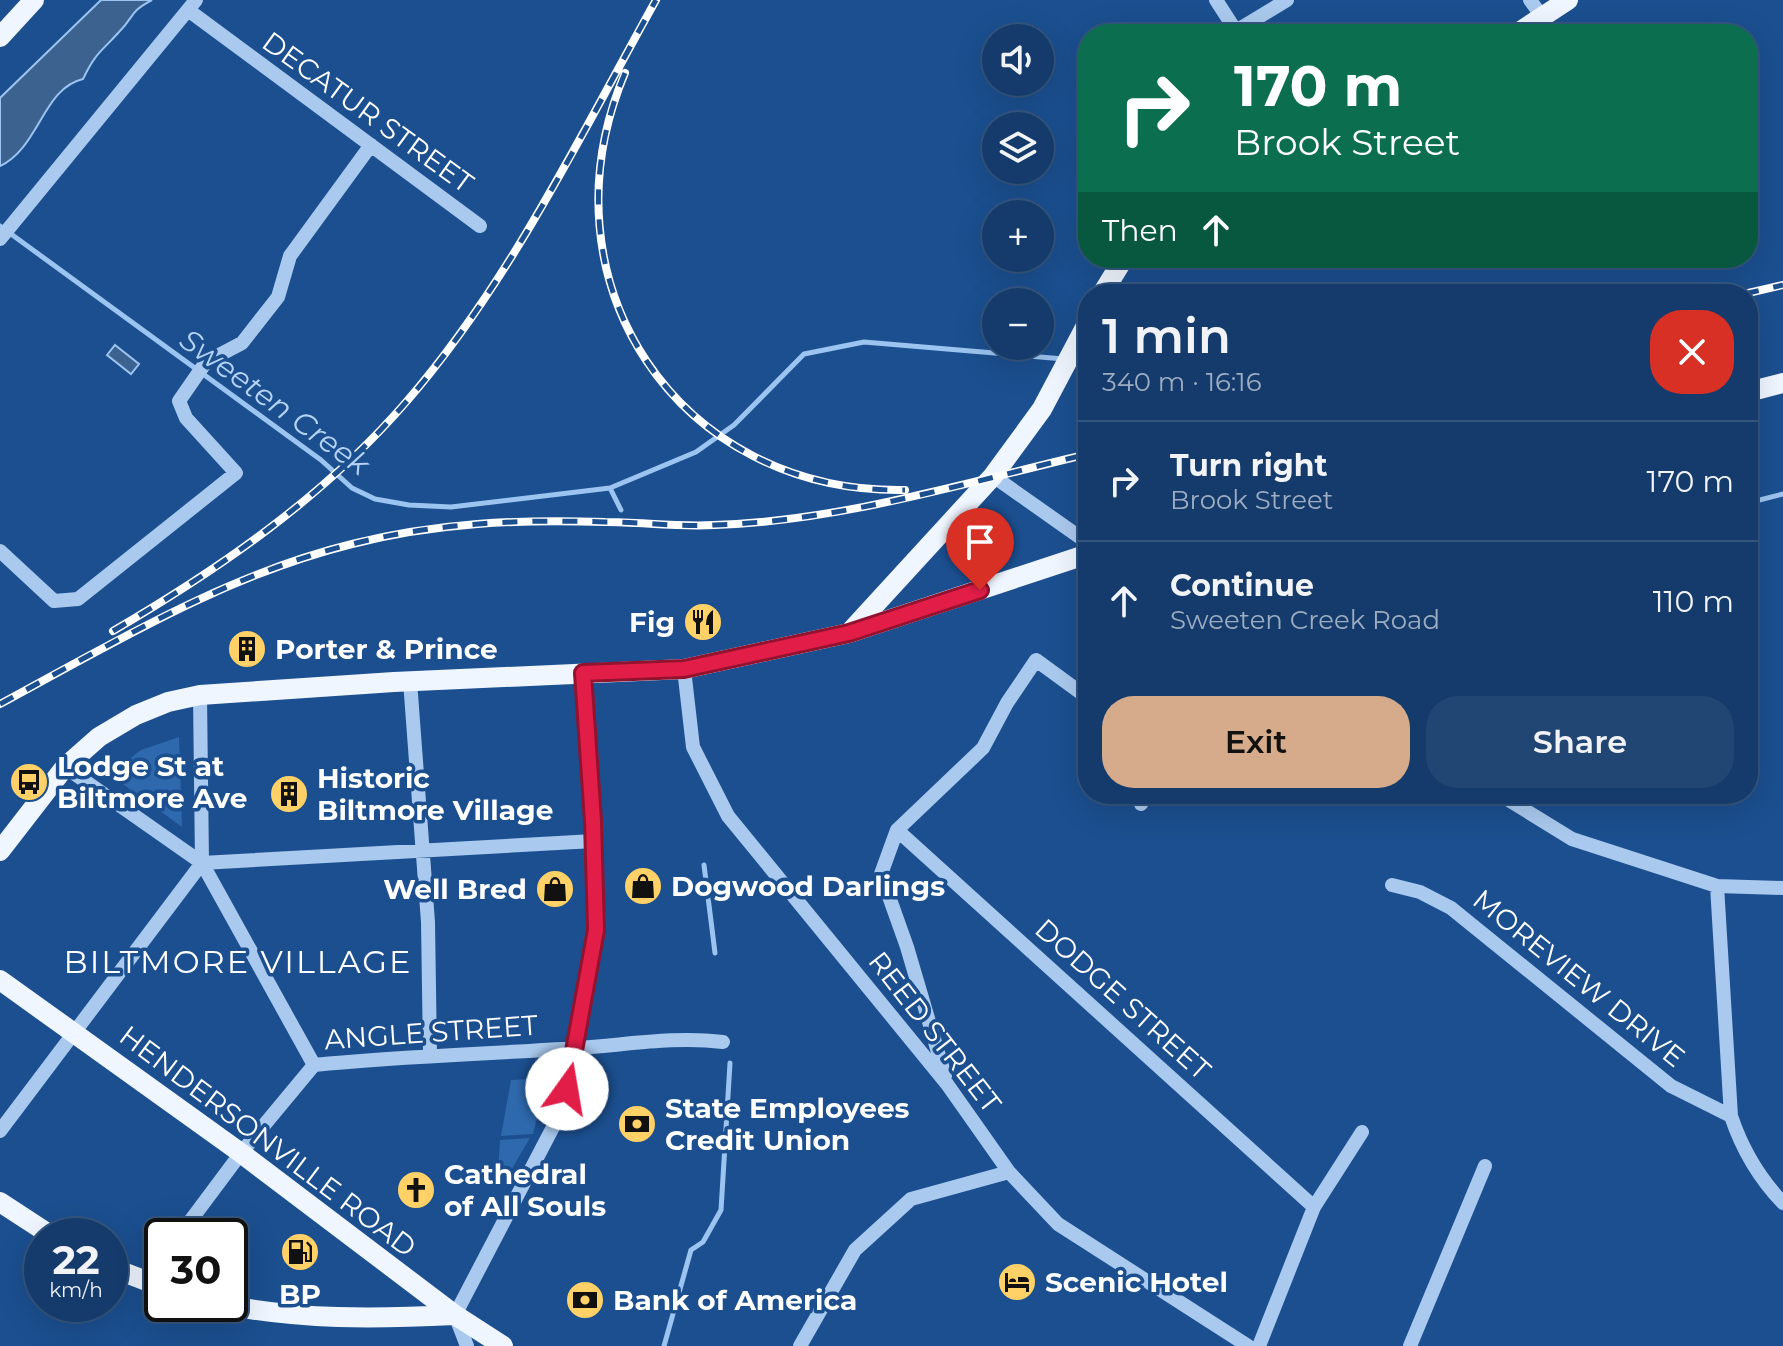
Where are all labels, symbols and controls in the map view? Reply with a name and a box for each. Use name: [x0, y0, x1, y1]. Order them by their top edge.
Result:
street label: DECATUR STREET: [256, 24, 480, 200]
map controls: [982, 24, 1054, 360]
button: sound: [982, 24, 1054, 96]
text: 170 m: [1234, 52, 1402, 120]
icon: right: [1102, 56, 1206, 160]
button: layers: [982, 112, 1054, 184]
text: Brook Street: [1234, 120, 1460, 164]
button: +: [982, 200, 1054, 272]
icon: ahead: [1194, 208, 1238, 252]
text: Then: [1102, 212, 1178, 249]
button: −: [982, 288, 1054, 360]
text: 1 min: [1102, 307, 1231, 365]
button: close: [1650, 310, 1734, 394]
water label: Sweeten Creek: [173, 321, 378, 484]
text: 340 m · 16:16: [1102, 366, 1262, 398]
text: Turn right: [1170, 447, 1327, 484]
icon: right: [1102, 459, 1146, 503]
text: 170 m: [1647, 463, 1734, 500]
text: Brook Street: [1170, 484, 1333, 516]
pin: [946, 508, 1014, 590]
icon: arrive: [958, 520, 1002, 564]
text: Continue: [1170, 567, 1314, 604]
icon: ahead: [1102, 579, 1146, 623]
text: 110 m: [1653, 583, 1734, 620]
restaurant icon: Fig: [682, 601, 724, 643]
text: Sweeten Creek Road: [1170, 604, 1440, 636]
place label: Fig: [629, 605, 675, 639]
building icon: Porter & Prince: [226, 628, 268, 670]
place label: Porter & Prince: [275, 632, 498, 666]
button: Exit: [1102, 696, 1410, 788]
button: Share: [1426, 696, 1734, 788]
place label: Lodge St at Biltmore Ave: [57, 749, 247, 815]
bus stop icon: Lodge St at Biltmore Ave: [8, 761, 50, 803]
place label: Historic Biltmore Village: [317, 761, 553, 827]
building icon: Historic Biltmore Village: [268, 773, 310, 815]
shop icon: Dogwood Darlings: [622, 865, 664, 907]
shop icon: Well Bred: [534, 868, 576, 910]
place label: Dogwood Darlings: [671, 869, 945, 903]
place label: Well Bred: [383, 872, 527, 906]
street label: MOREVIEW DRIVE: [1466, 882, 1692, 1074]
street label: DODGE STREET: [1028, 911, 1218, 1087]
district label: BILTMORE VILLAGE: [64, 942, 412, 981]
street label: REED STREET: [862, 945, 1008, 1119]
street label: ANGLE STREET: [323, 1008, 539, 1056]
street label: HENDERSONVILLE ROAD: [113, 1018, 423, 1264]
position arrow: [525, 1047, 609, 1131]
place label: State Employees Credit Union: [665, 1091, 910, 1157]
bank icon: State Employees Credit Union: [616, 1103, 658, 1145]
place label: Cathedral of All Souls: [444, 1157, 606, 1223]
church icon: Cathedral of All Souls: [395, 1169, 437, 1211]
speed limit sign: 30: [144, 1218, 248, 1322]
fuel station icon: BP: [279, 1231, 321, 1273]
text: 22: [52, 1235, 100, 1284]
hotel icon: Scenic Hotel: [996, 1261, 1038, 1303]
place label: Scenic Hotel: [1045, 1265, 1228, 1299]
place label: BP: [279, 1277, 321, 1311]
text: km/h: [49, 1278, 103, 1302]
bank icon: Bank of America: [564, 1279, 606, 1321]
place label: Bank of America: [613, 1283, 857, 1317]

